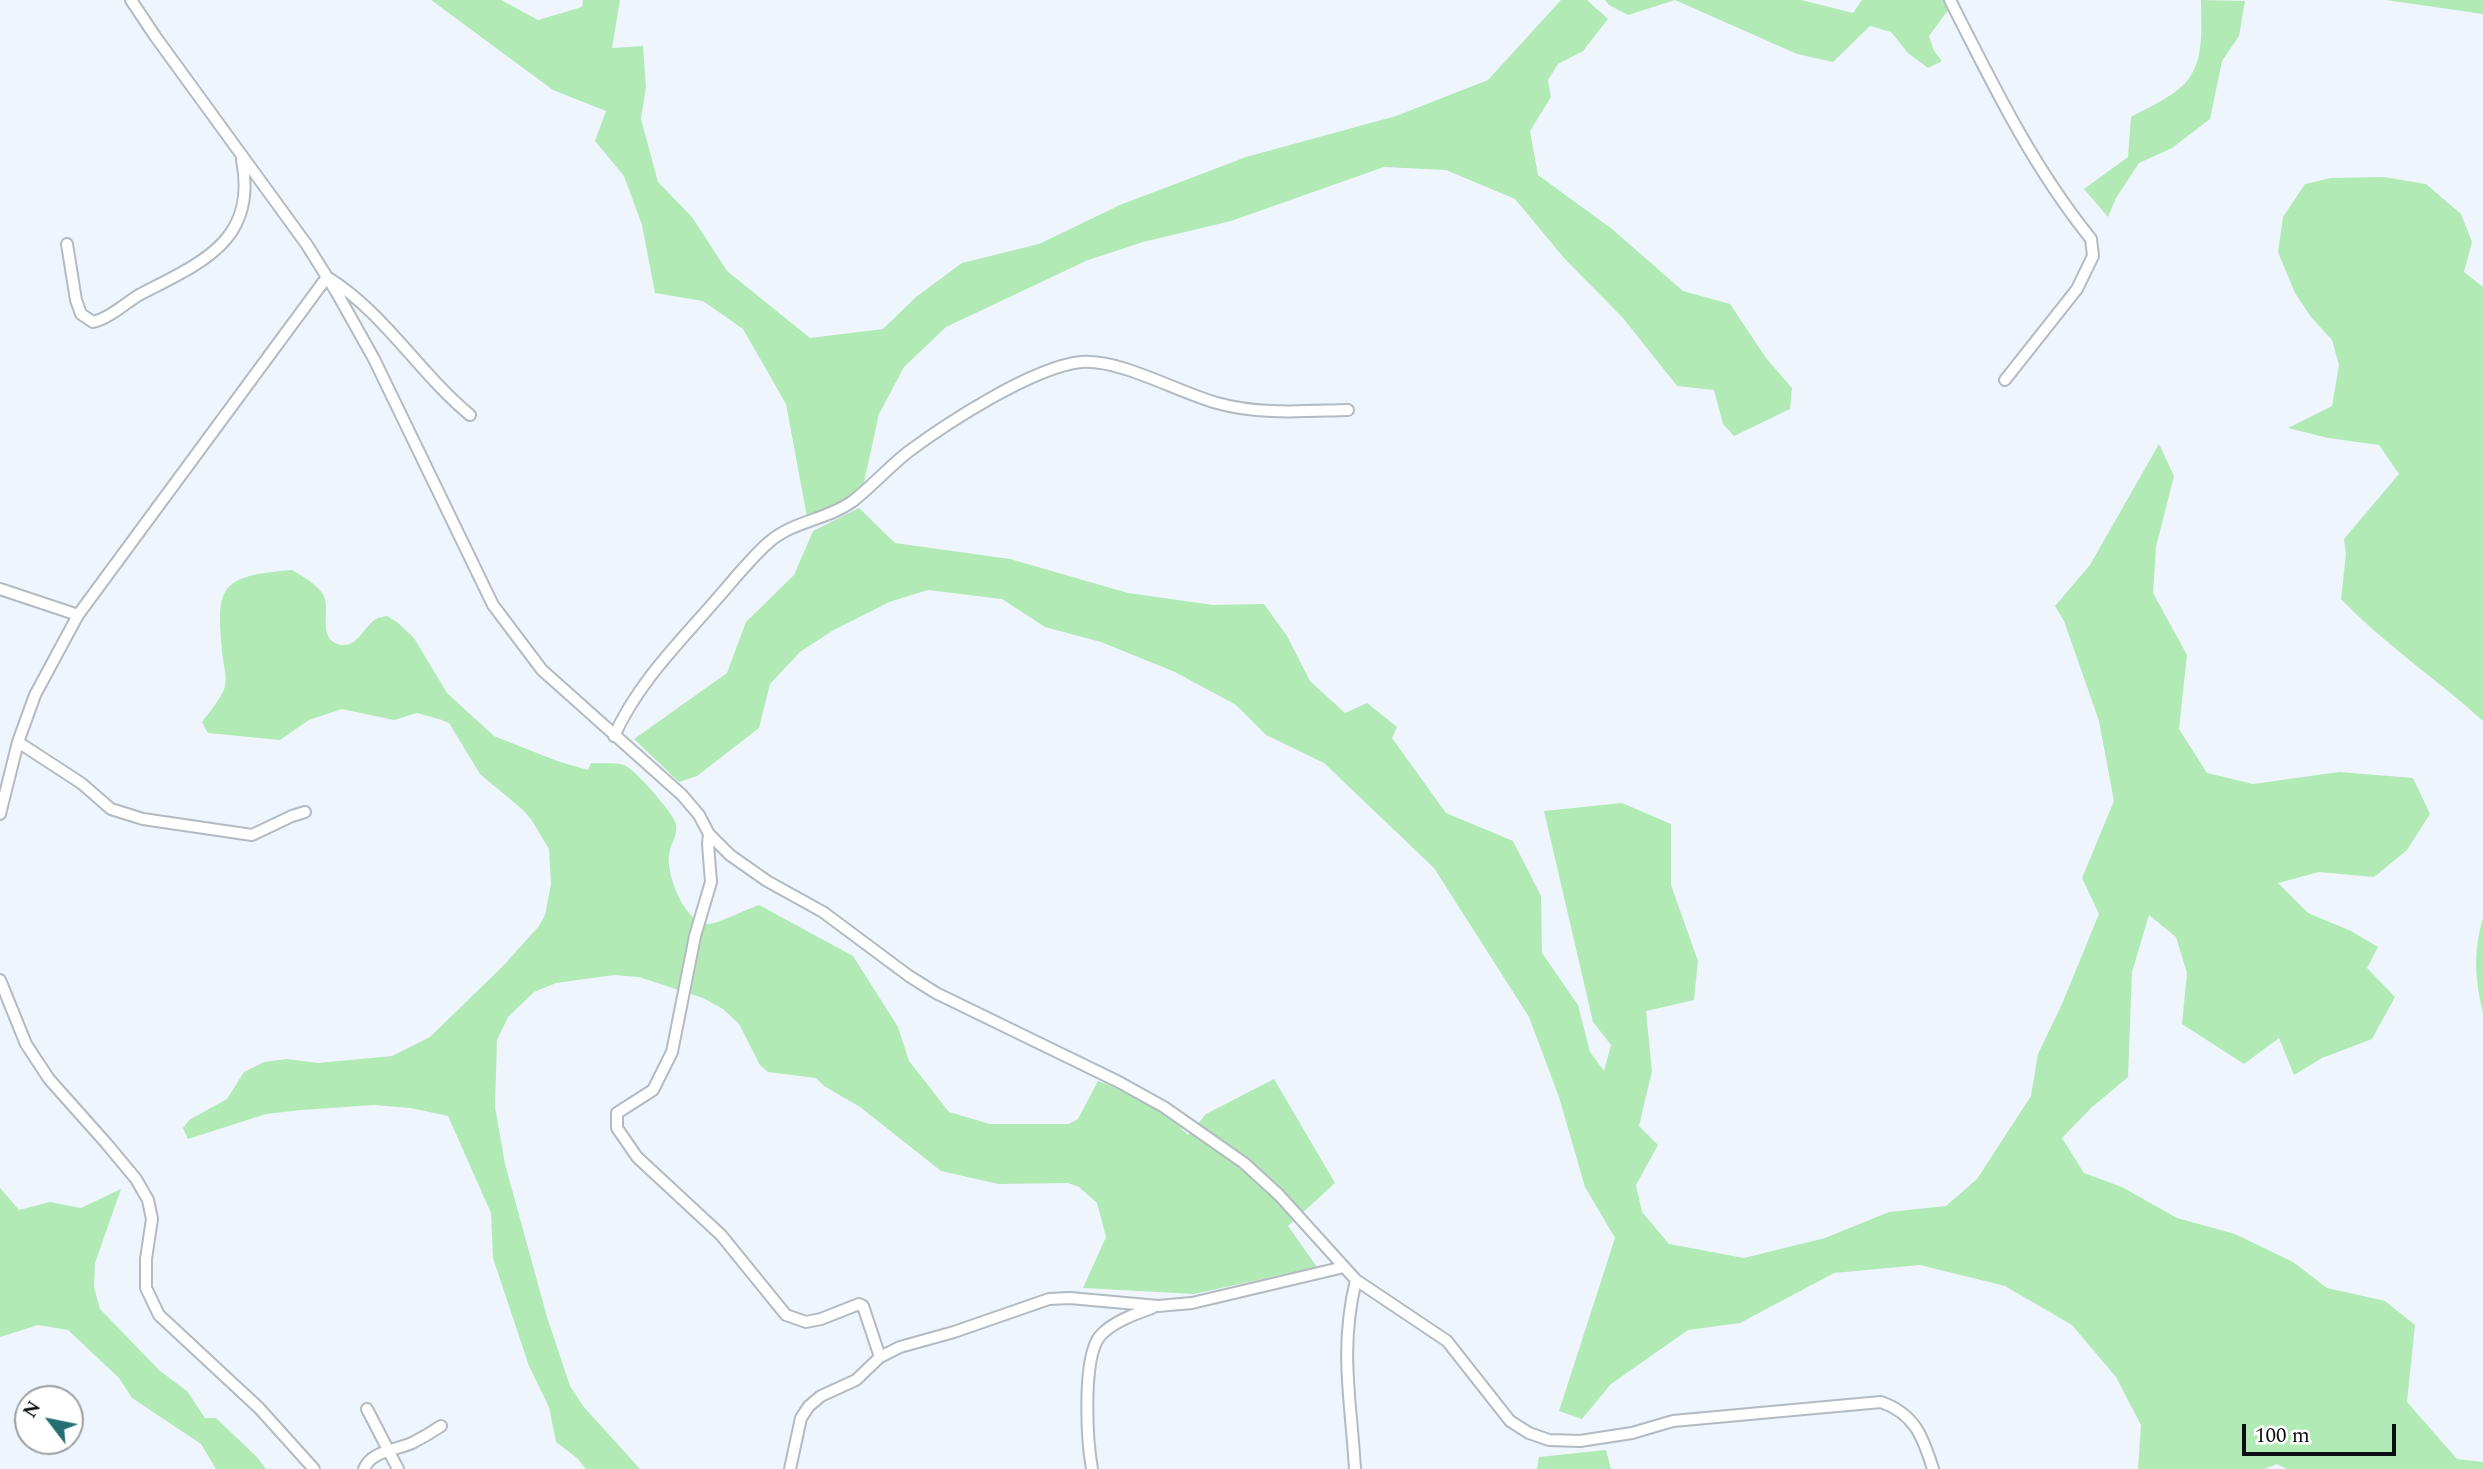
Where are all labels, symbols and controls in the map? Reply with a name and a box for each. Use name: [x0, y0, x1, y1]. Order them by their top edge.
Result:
north arrow: [14, 1385, 84, 1455]
text: N: [16, 1395, 49, 1424]
scale bar: [2245, 1410, 2399, 1454]
text: 100 m: [2255, 1420, 2310, 1452]

